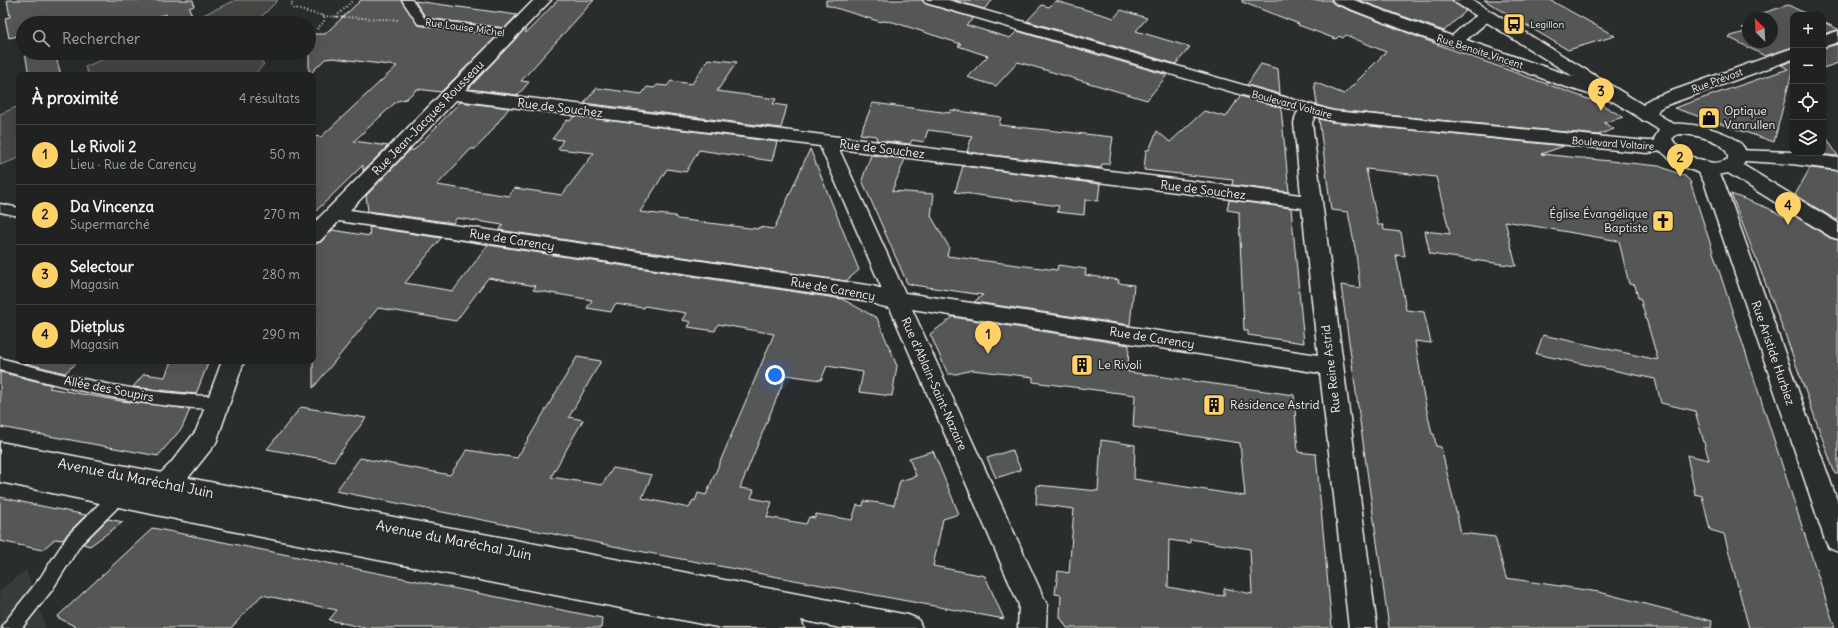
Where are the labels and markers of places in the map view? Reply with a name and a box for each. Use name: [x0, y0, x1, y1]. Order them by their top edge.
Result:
bus stop icon: Legillon: [1501, 11, 1527, 37]
place label: Legillon: [1530, 18, 1564, 31]
pin: 3: [1588, 78, 1614, 111]
place label: Optique Vanrullen: [1724, 103, 1776, 132]
shop icon: Optique Vanrullen: [1696, 105, 1722, 131]
pin: 2: [1667, 144, 1693, 177]
pin: 4: [1775, 192, 1801, 225]
place label: Église Évangélique Baptiste: [1549, 206, 1648, 235]
church icon: Église Évangélique Baptiste: [1650, 208, 1676, 234]
pin: 1: [975, 321, 1001, 354]
building icon: Le Rivoli: [1069, 352, 1095, 378]
place label: Le Rivoli: [1098, 357, 1142, 372]
building icon: Résidence Astrid: [1201, 392, 1227, 418]
place label: Résidence Astrid: [1230, 397, 1319, 412]

